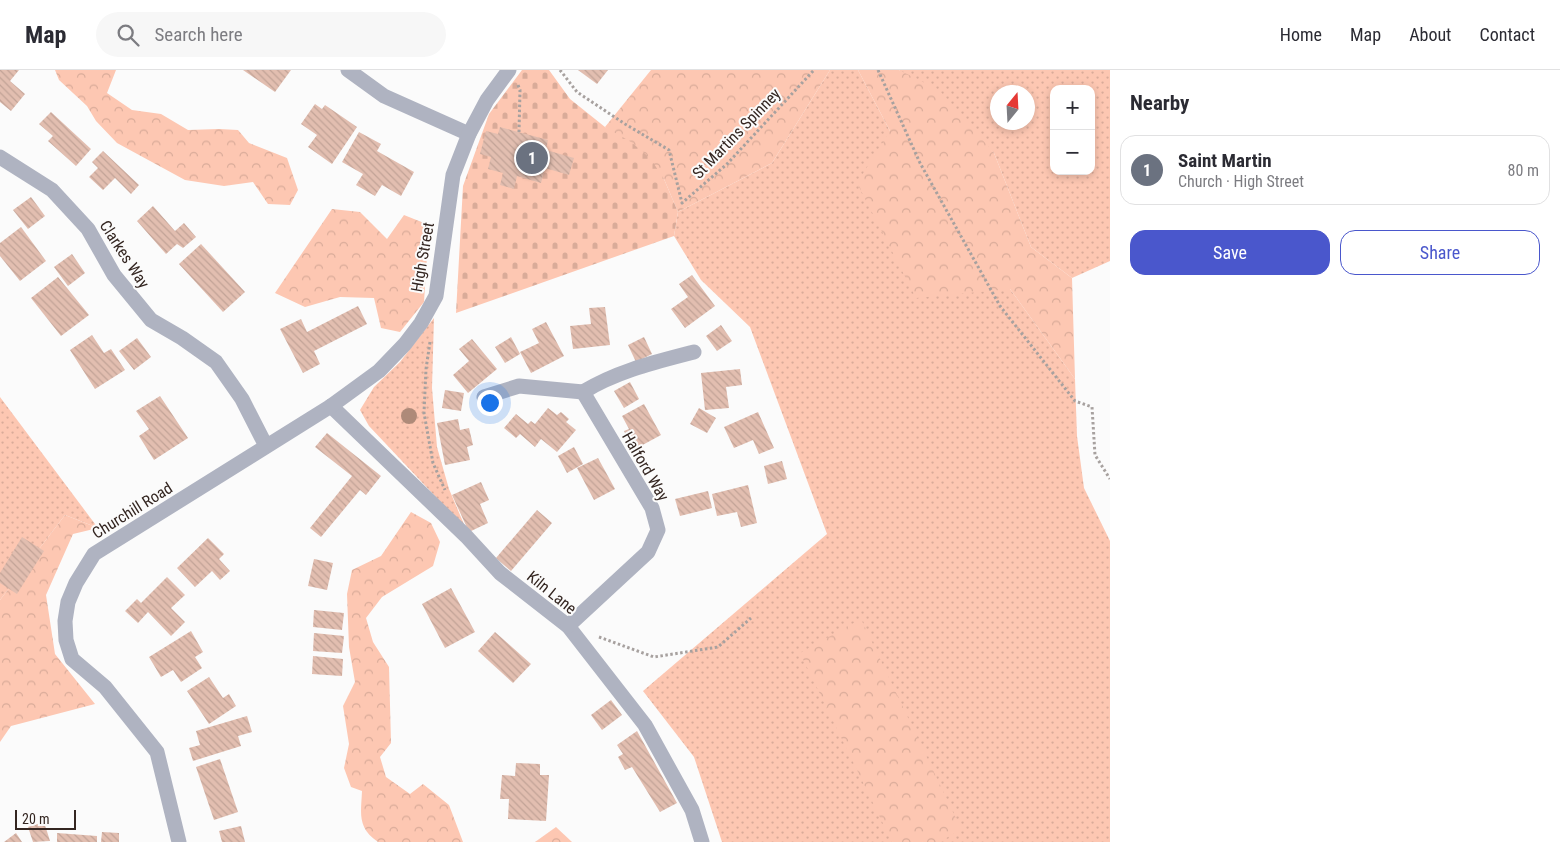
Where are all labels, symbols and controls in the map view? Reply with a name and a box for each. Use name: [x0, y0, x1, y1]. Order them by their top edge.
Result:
search box: [96, 12, 446, 57]
text: Map: [25, 21, 66, 49]
icon: search: [114, 21, 142, 49]
text: Search here: [154, 23, 243, 46]
text: Home: [1280, 24, 1322, 45]
text: Map: [1350, 24, 1381, 45]
text: About: [1409, 24, 1451, 45]
text: Contact: [1479, 24, 1535, 45]
street label: St Martins Spinney: [688, 84, 785, 182]
north arrow: [990, 85, 1035, 130]
map controls: [1050, 85, 1095, 175]
button: +: [1050, 85, 1095, 130]
text: Nearby: [1130, 91, 1189, 115]
button: −: [1050, 130, 1095, 175]
pin: 1: [516, 139, 548, 177]
text: Saint Martin: [1178, 149, 1272, 172]
text: 1: [1143, 161, 1151, 180]
text: 80 m: [1507, 161, 1539, 180]
text: Church · High Street: [1178, 172, 1304, 191]
street label: Clarkes Way: [96, 217, 154, 292]
street label: High Street: [407, 221, 438, 293]
button: Save: [1130, 230, 1330, 275]
button: Share: [1340, 230, 1540, 275]
your location: [477, 390, 503, 416]
street label: Halford Way: [618, 428, 673, 505]
street label: Churchill Road: [89, 478, 176, 543]
street label: Kiln Lane: [523, 567, 580, 618]
scale bar: [15, 807, 76, 830]
text: 20 m: [22, 811, 50, 827]

